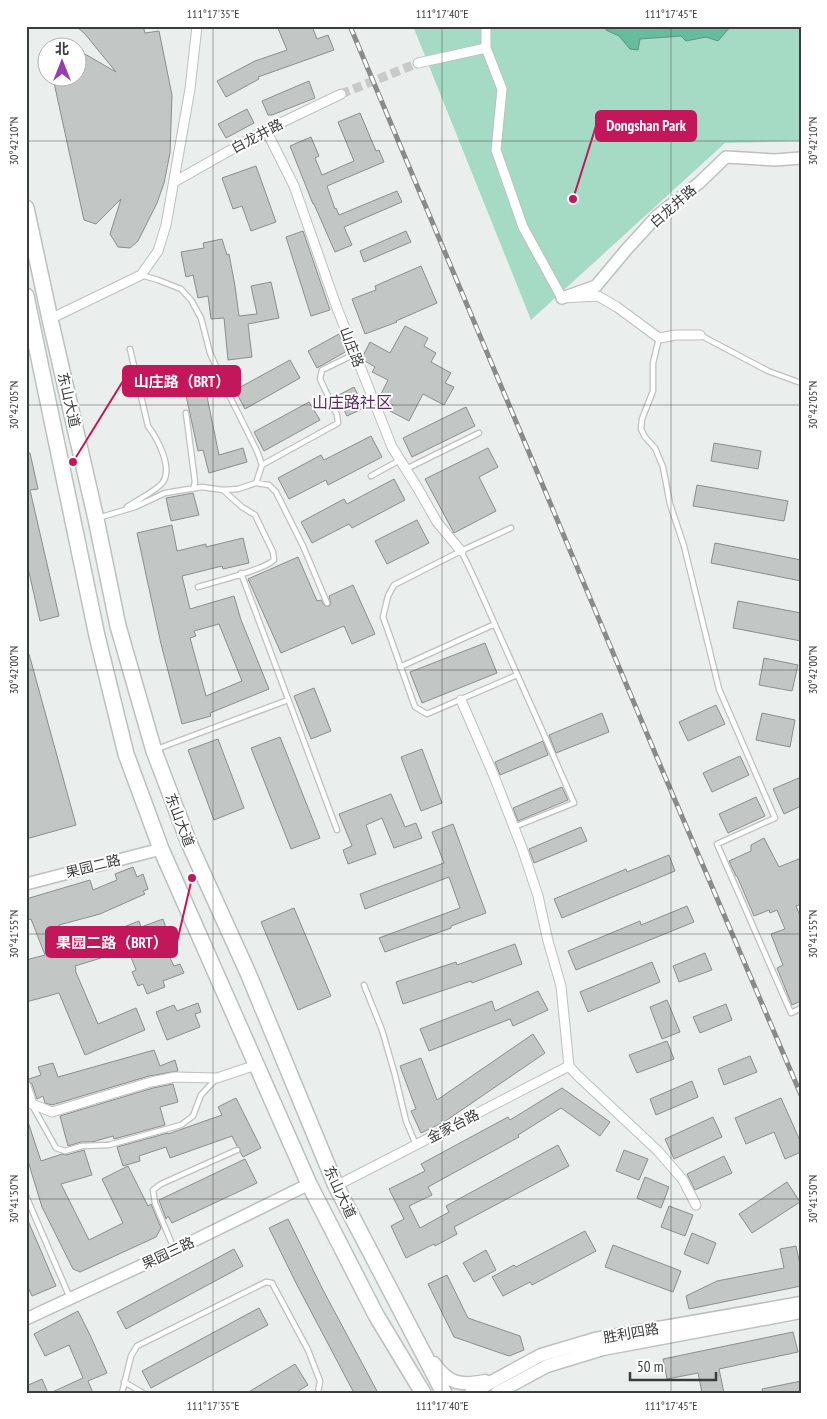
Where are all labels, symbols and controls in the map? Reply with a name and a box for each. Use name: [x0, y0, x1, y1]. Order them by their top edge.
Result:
text: 111°17'35"E: [187, 6, 239, 21]
text: 111°17'40"E: [416, 6, 468, 21]
text: 111°17'45"E: [645, 6, 697, 21]
north arrow: [38, 38, 88, 88]
text: 北: [55, 40, 69, 58]
callout: Dongshan Park: [596, 111, 696, 141]
street label: 白龙井路: [228, 115, 286, 157]
text: Dongshan Park: [606, 116, 687, 135]
text: 30°42'10"N: [6, 117, 21, 165]
text: 30°42'10"N: [805, 117, 820, 165]
street label: 白龙井路: [646, 181, 700, 231]
street label: 山庄路: [336, 324, 368, 370]
callout: 山庄路（BRT）: [123, 366, 240, 396]
street label: 东山大道: [54, 371, 84, 429]
text: 山庄路（BRT）: [134, 372, 230, 391]
text: 30°42'05"N: [6, 381, 21, 429]
text: 30°42'05"N: [805, 381, 820, 429]
district label: 山庄路社区: [312, 392, 392, 412]
text: 30°42'00"N: [6, 646, 21, 694]
text: 30°42'00"N: [805, 646, 820, 694]
street label: 东山大道: [162, 791, 198, 849]
street label: 果园二路: [64, 850, 122, 882]
text: 30°41'55"N: [6, 910, 21, 958]
text: 30°41'55"N: [805, 910, 820, 958]
callout: 果园二路（BRT）: [46, 927, 177, 957]
text: 果园二路（BRT）: [56, 933, 168, 952]
street label: 金家台路: [424, 1105, 482, 1147]
street label: 东山大道: [320, 1163, 360, 1221]
text: 30°41'50"N: [6, 1175, 21, 1223]
text: 30°41'50"N: [805, 1175, 820, 1223]
street label: 果园三路: [139, 1233, 197, 1273]
street label: 胜利四路: [602, 1319, 660, 1347]
scale bar: [630, 1349, 716, 1381]
text: 50 m: [637, 1357, 663, 1376]
text: 111°17'35"E: [187, 1398, 239, 1413]
text: 111°17'40"E: [416, 1398, 468, 1413]
text: 111°17'45"E: [645, 1398, 697, 1413]

